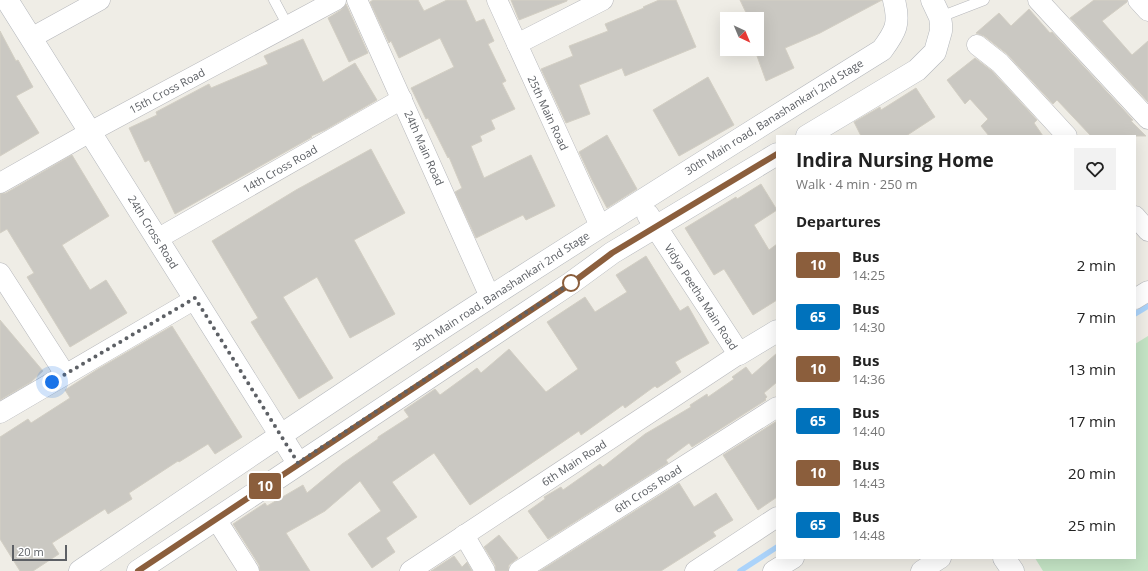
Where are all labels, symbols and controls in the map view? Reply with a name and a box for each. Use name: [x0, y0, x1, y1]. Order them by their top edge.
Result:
north arrow: [720, 12, 764, 56]
map controls: [720, 12, 764, 56]
street label: 30th Main road, Banashankari 2nd Stage: [682, 55, 866, 178]
street label: 15th Cross Road: [126, 64, 207, 117]
street label: 25th Main Road: [525, 73, 572, 153]
street label: 24th Main Road: [401, 108, 448, 188]
street label: 14th Cross Road: [240, 141, 320, 196]
text: Indira Nursing Home: [796, 147, 994, 173]
button: heart: [1074, 148, 1116, 190]
text: Walk · 4 min · 250 m: [796, 175, 918, 193]
street label: 24th Cross Road: [125, 192, 182, 271]
text: Departures: [796, 211, 881, 231]
street label: 30th Main road, Banashankari 2nd Stage: [409, 228, 592, 353]
street label: Vidya Peetha Main Road: [661, 241, 741, 353]
text: Bus: [852, 246, 879, 266]
text: 10: [810, 255, 826, 274]
text: 2 min: [1077, 255, 1116, 275]
text: 14:25: [852, 266, 885, 284]
unlabelled marker: [562, 274, 580, 292]
text: Bus: [852, 298, 879, 318]
text: 65: [810, 307, 826, 326]
text: 7 min: [1077, 307, 1116, 327]
text: 14:30: [852, 318, 885, 336]
text: Bus: [852, 350, 879, 370]
text: 10: [810, 359, 826, 378]
text: 13 min: [1068, 359, 1116, 379]
text: 14:36: [852, 370, 885, 388]
your location: [42, 372, 62, 392]
text: Bus: [852, 402, 879, 422]
text: 65: [810, 411, 826, 430]
text: 17 min: [1068, 411, 1116, 431]
text: 14:40: [852, 422, 885, 440]
street label: 6th Main Road: [538, 436, 609, 489]
text: Bus: [852, 454, 879, 474]
street label: 6th Cross Road: [611, 461, 684, 516]
text: 10: [810, 463, 826, 482]
text: 20 min: [1068, 463, 1116, 483]
line badge: 10: [247, 473, 283, 499]
text: 14:43: [852, 474, 885, 492]
text: 10: [257, 476, 273, 495]
text: Bus: [852, 506, 879, 526]
text: 65: [810, 515, 826, 534]
text: 25 min: [1068, 515, 1116, 535]
text: 14:48: [852, 526, 885, 544]
scale bar: [12, 543, 67, 562]
text: 20 m: [18, 544, 44, 559]

